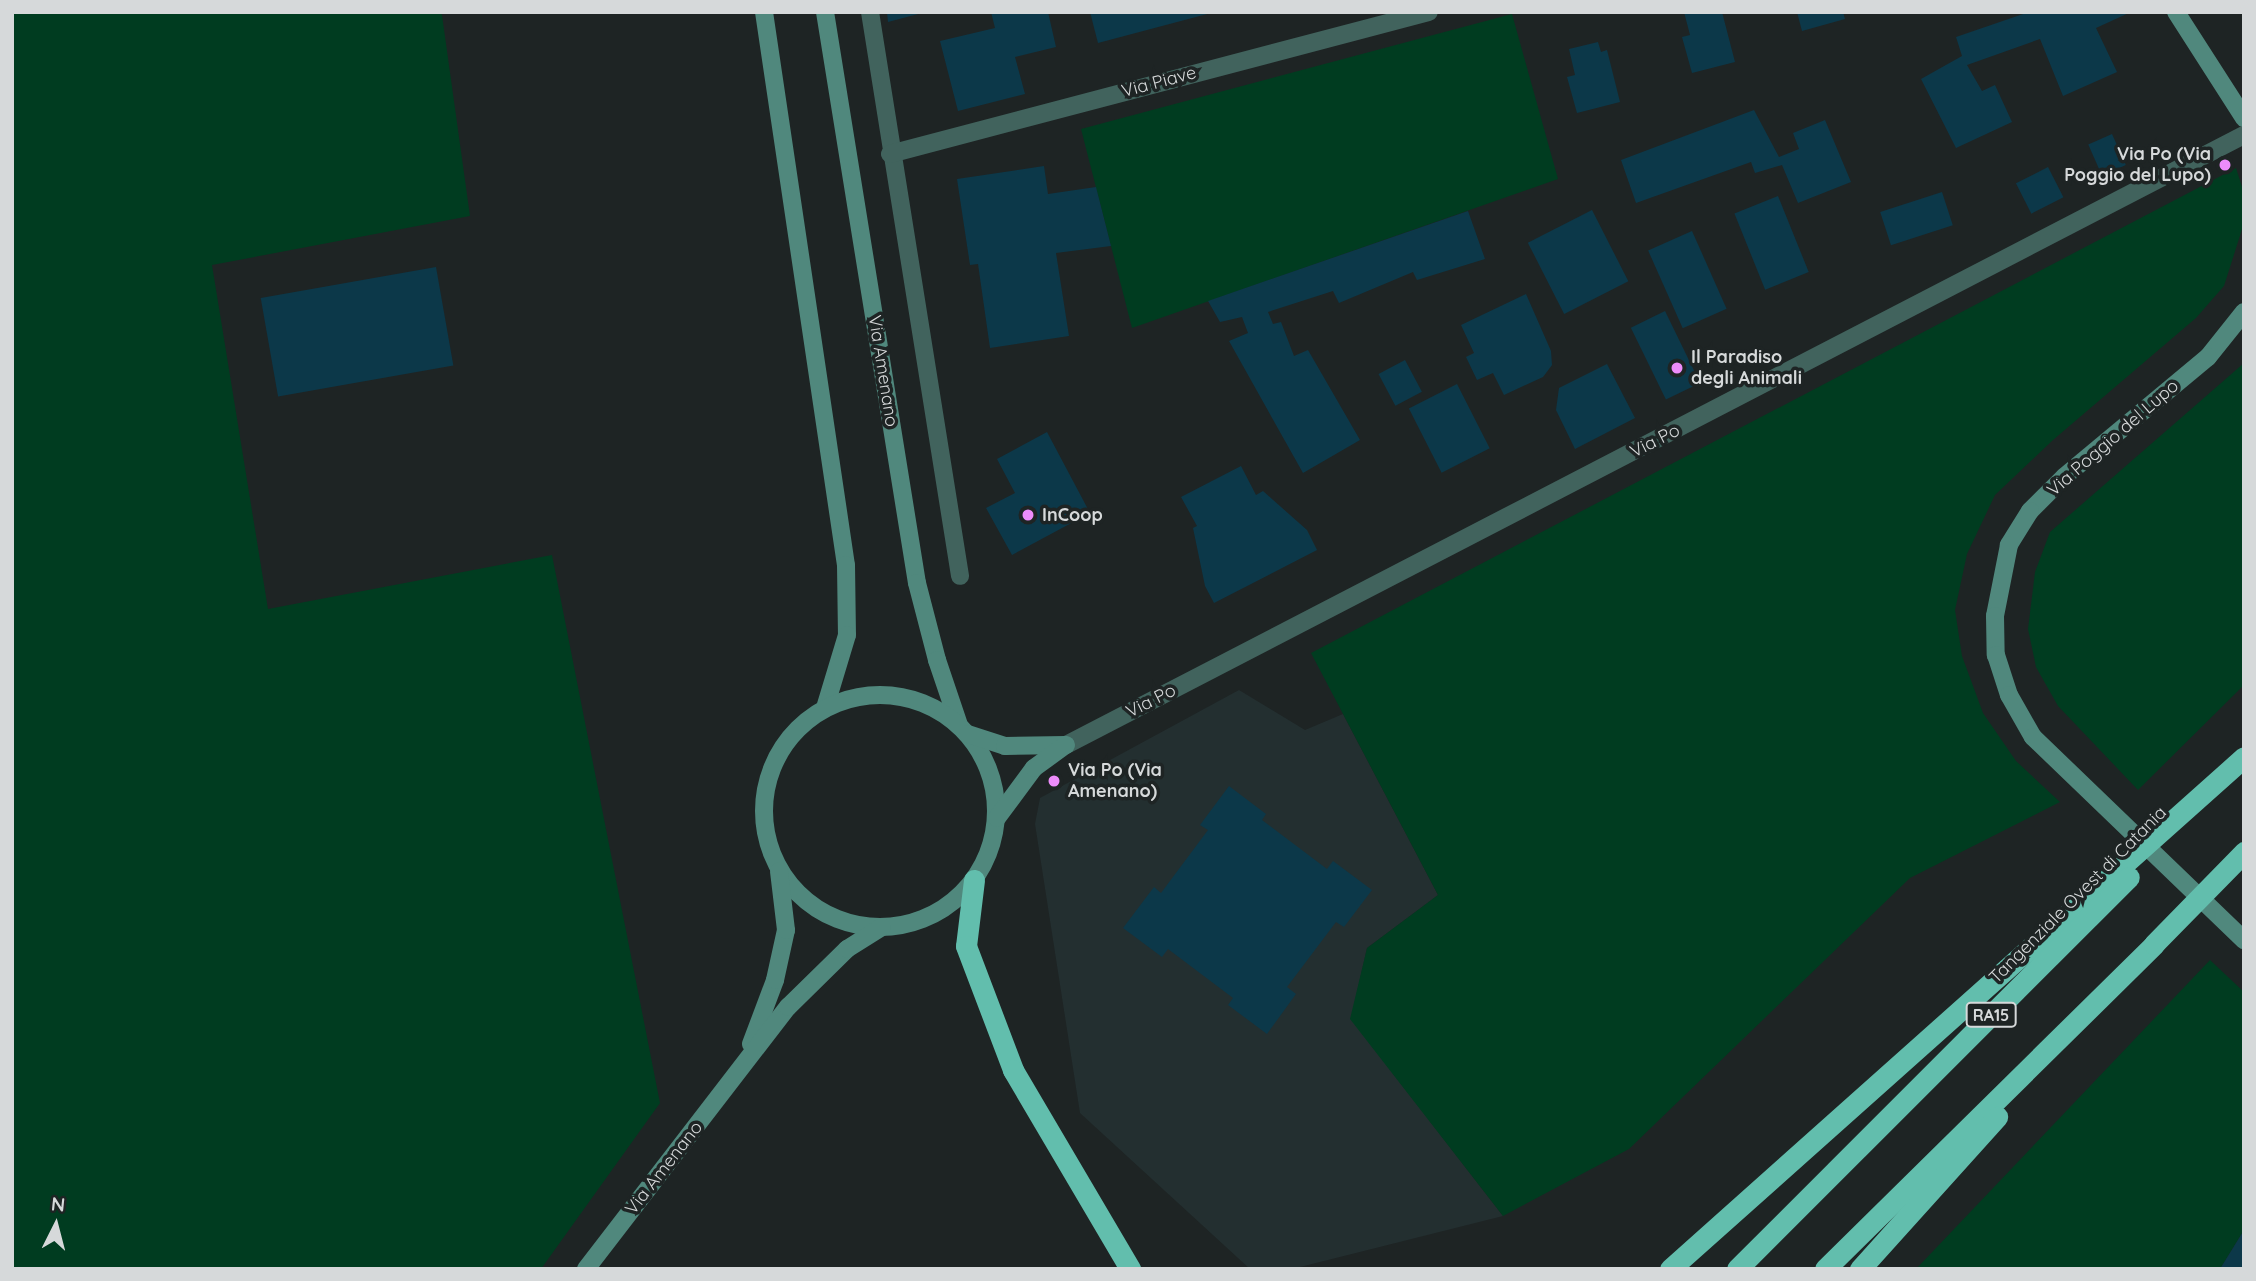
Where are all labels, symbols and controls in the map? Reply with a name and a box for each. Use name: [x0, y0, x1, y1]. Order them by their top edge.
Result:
street label: Via Piave: [1119, 62, 1199, 102]
place label: Via Po (Via Poggio del Lupo): [2064, 144, 2211, 186]
marker: Via Po (Via Poggio del Lupo): [2217, 157, 2233, 173]
street label: Via Amenano: [864, 314, 902, 428]
place label: Il Paradiso degli Animali: [1691, 347, 1802, 390]
marker: Il Paradiso degli Animali: [1669, 360, 1685, 376]
street label: Via Poggio del Lupo: [2043, 375, 2183, 501]
street label: Via Po: [1626, 419, 1684, 463]
place label: InCoop: [1042, 504, 1103, 526]
marker: InCoop: [1020, 507, 1036, 523]
street label: Via Po: [1122, 679, 1180, 723]
place label: Via Po (Via Amenano): [1068, 760, 1162, 802]
marker: Via Po (Via Amenano): [1046, 773, 1062, 789]
street label: Tangenziale Ovest di Catania: [1985, 802, 2171, 988]
road number: RA15: [1965, 1002, 2017, 1028]
street label: Via Amenano: [621, 1117, 707, 1219]
north arrow: [21, 1190, 91, 1260]
text: N: [50, 1191, 66, 1217]

